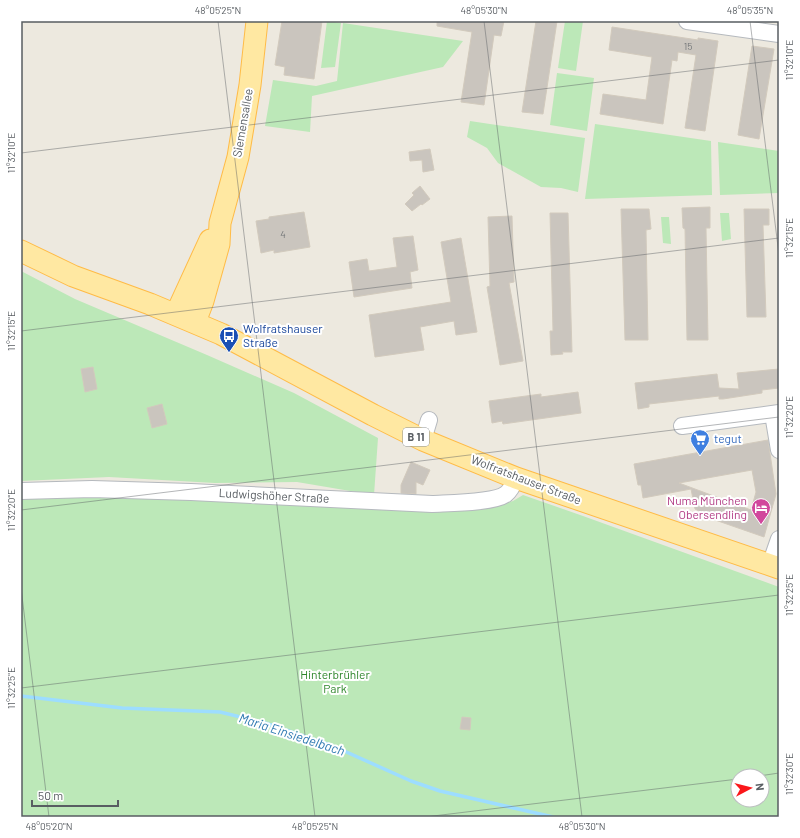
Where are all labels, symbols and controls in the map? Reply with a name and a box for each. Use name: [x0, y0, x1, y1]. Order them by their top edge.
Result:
text: 48°05'25"N: [195, 4, 241, 16]
text: 48°05'30"N: [461, 4, 507, 16]
text: 48°05'35"N: [727, 4, 773, 16]
house number: 15: [684, 40, 692, 52]
text: 11°32'10"E: [783, 40, 795, 80]
street label: Siemensallee: [229, 87, 255, 158]
text: 11°32'10"E: [5, 133, 17, 173]
text: 11°32'15"E: [783, 218, 795, 258]
house number: 4: [280, 228, 286, 240]
text: 11°32'15"E: [5, 311, 17, 351]
place label: Wolfratshauser Straße: [243, 321, 323, 349]
bus stop icon: Wolfratshauser Straße: [218, 325, 240, 353]
text: 11°32'20"E: [783, 396, 795, 438]
road number: B 11: [403, 428, 429, 446]
supermarket icon: tegut: [689, 428, 711, 456]
place label: tegut: [714, 431, 742, 445]
street label: Wolfratshauser Straße: [469, 452, 583, 507]
street label: Ludwigshöher Straße: [218, 485, 330, 505]
text: 11°32'20"E: [5, 489, 17, 531]
place label: Numa München Obersendling: [667, 493, 747, 521]
hotel icon: Numa München Obersendling: [750, 497, 772, 525]
text: 11°32'25"E: [783, 574, 795, 616]
text: 11°32'25"E: [5, 667, 17, 709]
park label: Hinterbrühler Park: [300, 667, 370, 695]
water label: Maria Einsiedelbach: [237, 709, 347, 759]
text: 11°32'30"E: [783, 753, 795, 795]
north arrow: [730, 768, 770, 808]
scale bar: [32, 782, 118, 808]
text: N: [754, 782, 767, 791]
text: 50 m: [38, 788, 63, 802]
text: 48°05'20"N: [25, 820, 73, 832]
text: 48°05'25"N: [292, 820, 338, 832]
text: 48°05'30"N: [559, 820, 605, 832]

